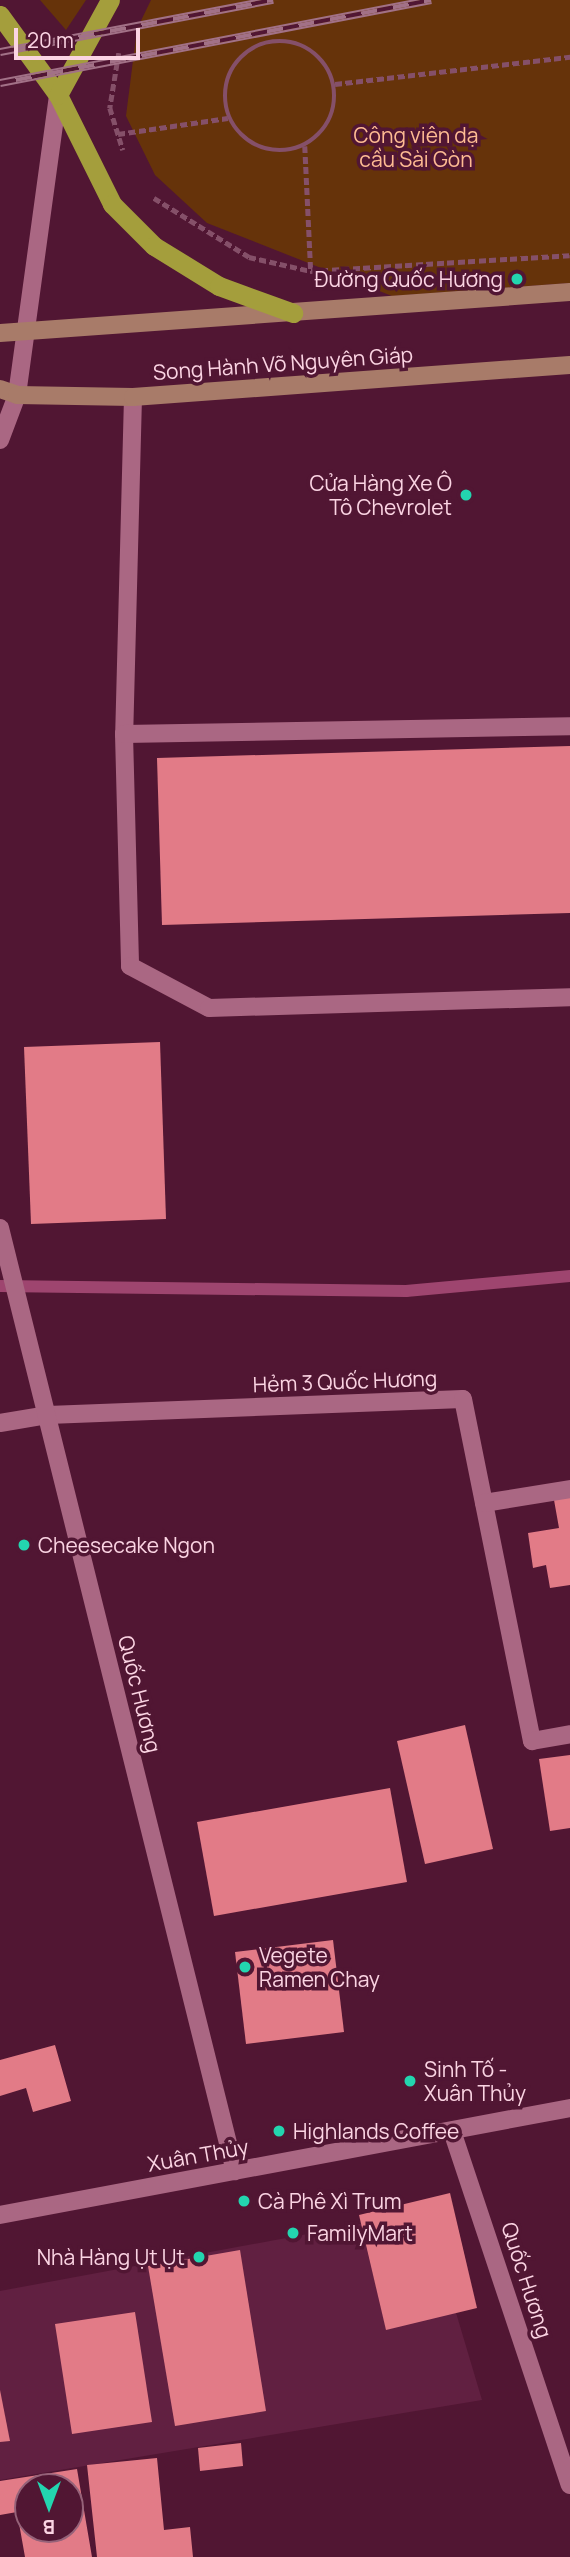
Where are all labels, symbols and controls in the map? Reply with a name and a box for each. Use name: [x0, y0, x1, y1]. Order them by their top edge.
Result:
scale bar: [18, 14, 144, 58]
text: 20 m: [27, 26, 74, 54]
park label: Công viên dạ cầu Sài Gòn: [354, 122, 478, 172]
place label: Đường Quốc Hương: [315, 266, 503, 292]
marker: Đường Quốc Hương: [509, 271, 525, 287]
street label: Song Hành Võ Nguyên Giáp: [152, 341, 414, 385]
place label: Cửa Hàng Xe Ô Tô Chevrolet: [310, 470, 452, 520]
marker: Cửa Hàng Xe Ô Tô Chevrolet: [458, 487, 474, 503]
street label: Hẻm 3 Quốc Hương: [252, 1365, 438, 1397]
place label: Cheesecake Ngon: [38, 1532, 215, 1558]
marker: Cheesecake Ngon: [16, 1537, 32, 1553]
street label: Quốc Hương: [113, 1633, 167, 1755]
place label: Vegete Ramen Chay: [259, 1942, 380, 1992]
marker: Vegete Ramen Chay: [237, 1959, 253, 1975]
place label: Sinh Tố - Xuân Thủy: [424, 2056, 526, 2106]
marker: Sinh Tố - Xuân Thủy: [402, 2073, 418, 2089]
place label: Highlands Coffee: [293, 2118, 459, 2144]
marker: Highlands Coffee: [271, 2123, 287, 2139]
street label: Xuân Thủy: [146, 2134, 250, 2176]
place label: Cà Phê Xì Trum: [258, 2188, 402, 2214]
marker: Cà Phê Xì Trum: [236, 2193, 252, 2209]
street label: Quốc Hương: [496, 2219, 558, 2341]
place label: FamilyMart: [307, 2220, 413, 2246]
marker: FamilyMart: [285, 2225, 301, 2241]
place label: Nhà Hàng Ụt Ụt: [37, 2244, 185, 2270]
marker: Nhà Hàng Ụt Ụt: [191, 2249, 207, 2265]
north arrow: [14, 2473, 84, 2543]
text: B: [43, 2514, 55, 2540]

